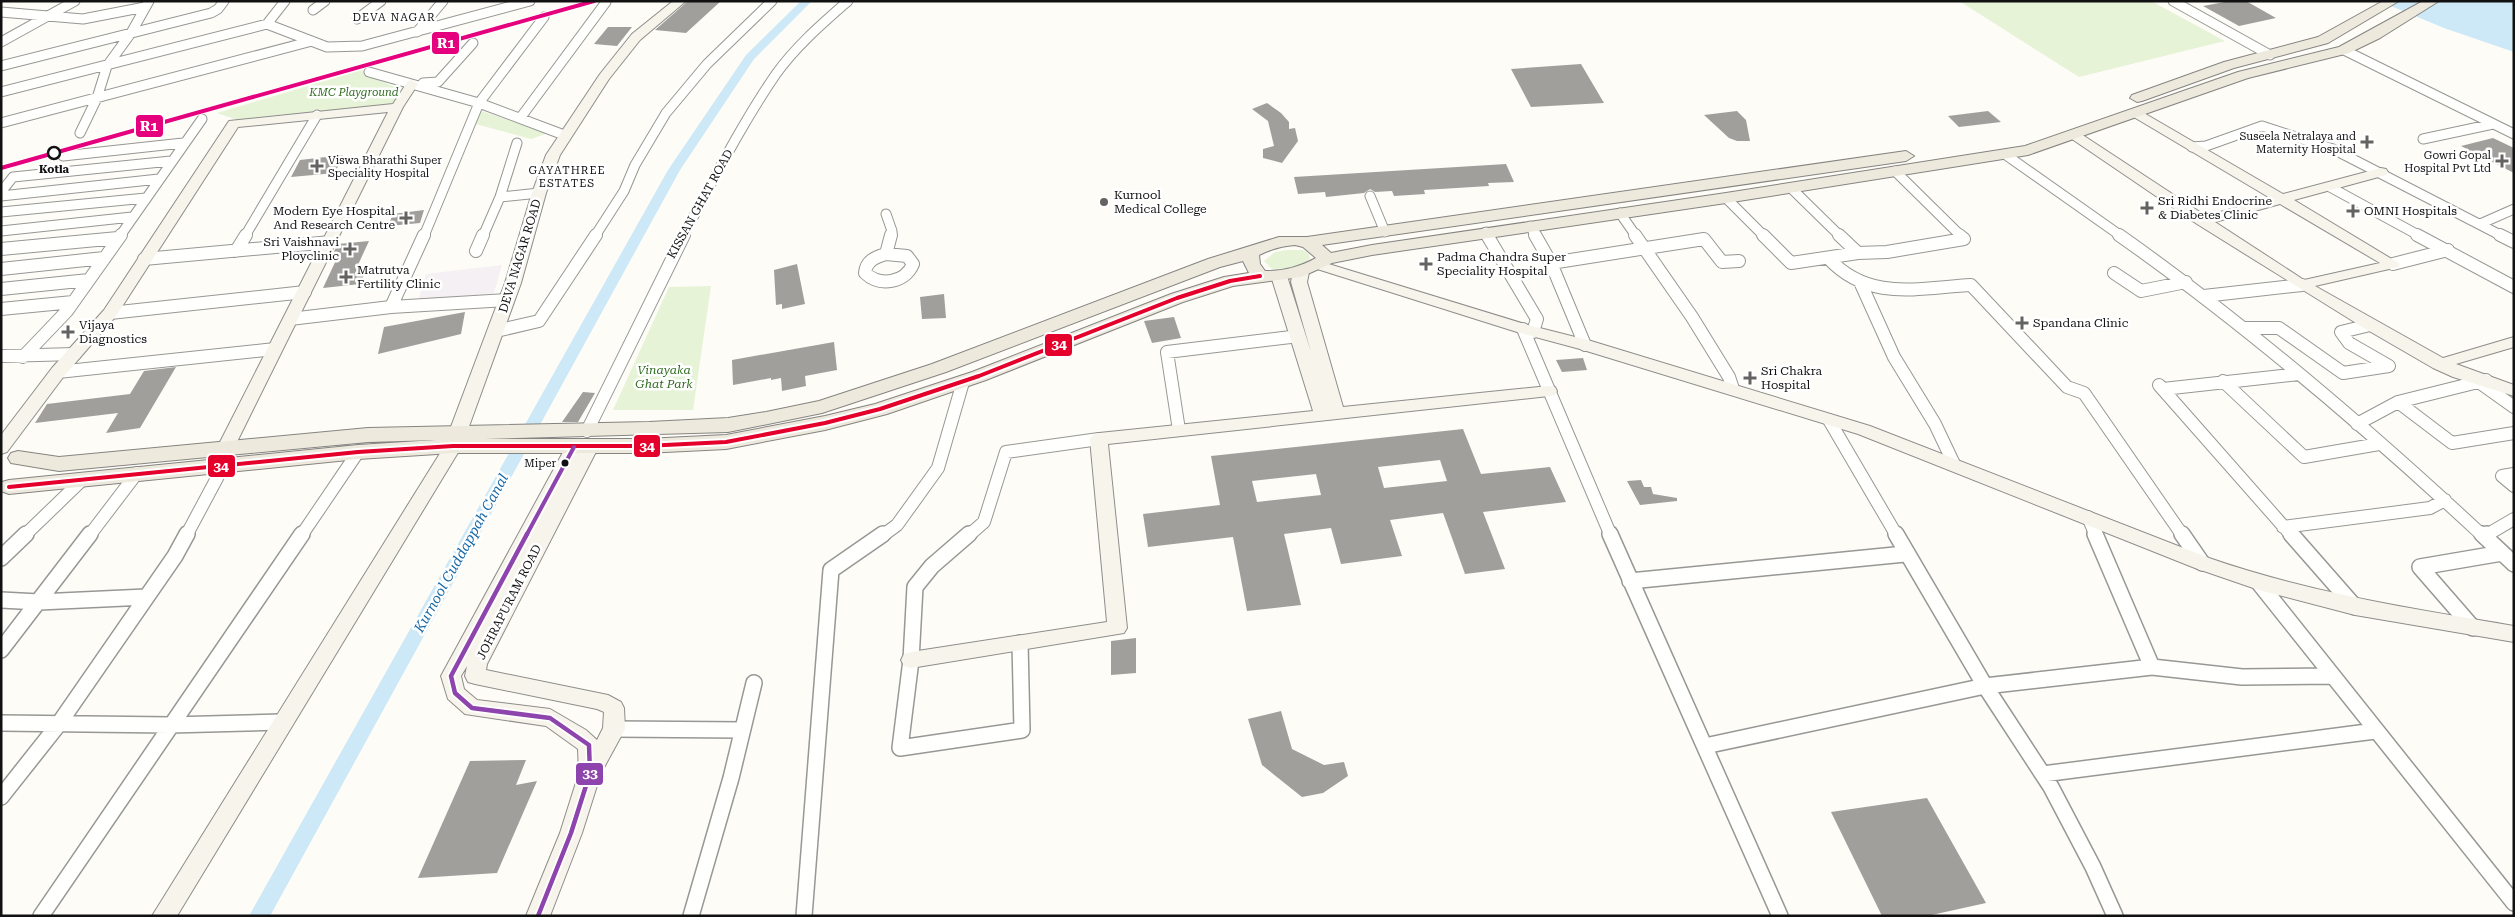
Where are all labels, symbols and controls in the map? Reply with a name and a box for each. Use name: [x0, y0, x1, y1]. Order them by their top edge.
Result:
district label: DEVA NAGAR: [352, 11, 436, 24]
line badge: R1: [431, 31, 460, 55]
text: R1: [437, 35, 455, 51]
park label: KMC Playground: [308, 86, 399, 99]
line badge: R1: [135, 114, 164, 138]
text: R1: [140, 118, 158, 134]
place label: Suseela Netralaya and Maternity Hospital: [2240, 130, 2357, 156]
marker: Suseela Netralaya and Maternity Hospital: [2360, 135, 2374, 149]
marker: Kotla: [47, 146, 61, 160]
street label: KISSAN GHAT ROAD: [664, 147, 736, 261]
place label: Gowri Gopal Hospital Pvt Ltd: [2404, 149, 2492, 175]
place label: Viswa Bharathi Super Speciality Hospital: [328, 154, 442, 180]
marker: Gowri Gopal Hospital Pvt Ltd: [2495, 154, 2509, 168]
marker: Viswa Bharathi Super Speciality Hospital: [310, 159, 324, 173]
place label: Kotla: [39, 163, 70, 176]
district label: GAYATHREE ESTATES: [528, 164, 606, 190]
place label: Kurnool Medical College: [1114, 188, 1207, 216]
place label: Sri Ridhi Endocrine & Diabetes Clinic: [2158, 194, 2272, 222]
marker: Kurnool Medical College: [1098, 196, 1110, 208]
street label: DEVA NAGAR ROAD: [496, 198, 544, 314]
marker: Sri Ridhi Endocrine & Diabetes Clinic: [2140, 201, 2154, 215]
place label: Modern Eye Hospital And Research Centre: [273, 204, 395, 232]
marker: OMNI Hospitals: [2346, 204, 2360, 218]
place label: OMNI Hospitals: [2364, 204, 2457, 218]
marker: Modern Eye Hospital And Research Centre: [399, 211, 413, 225]
place label: Sri Vaishnavi Ployclinic: [264, 235, 339, 263]
marker: Sri Vaishnavi Ployclinic: [343, 242, 357, 256]
place label: Padma Chandra Super Speciality Hospital: [1437, 250, 1566, 278]
marker: Padma Chandra Super Speciality Hospital: [1419, 257, 1433, 271]
place label: Matrutva Fertility Clinic: [357, 263, 441, 291]
marker: Matrutva Fertility Clinic: [339, 270, 353, 284]
marker: Spandana Clinic: [2015, 316, 2029, 330]
place label: Spandana Clinic: [2033, 316, 2129, 330]
place label: Vijaya Diagnostics: [79, 318, 147, 346]
marker: Vijaya Diagnostics: [61, 325, 75, 339]
line badge: 34: [1044, 333, 1073, 357]
text: 34: [1051, 336, 1067, 352]
park label: Vinayaka Ghat Park: [635, 363, 693, 391]
place label: Sri Chakra Hospital: [1761, 364, 1823, 392]
marker: Sri Chakra Hospital: [1743, 371, 1757, 385]
line badge: 34: [633, 434, 661, 458]
text: 34: [639, 438, 655, 454]
line badge: 34: [207, 454, 236, 478]
place label: Miper: [524, 457, 556, 470]
text: 34: [213, 458, 229, 474]
marker: Miper: [560, 458, 570, 468]
water label: Kurnool Cuddappah Canal: [410, 471, 511, 636]
street label: JOHRAPURAM ROAD: [474, 542, 544, 662]
line badge: 33: [575, 762, 604, 786]
text: 33: [582, 765, 598, 781]

